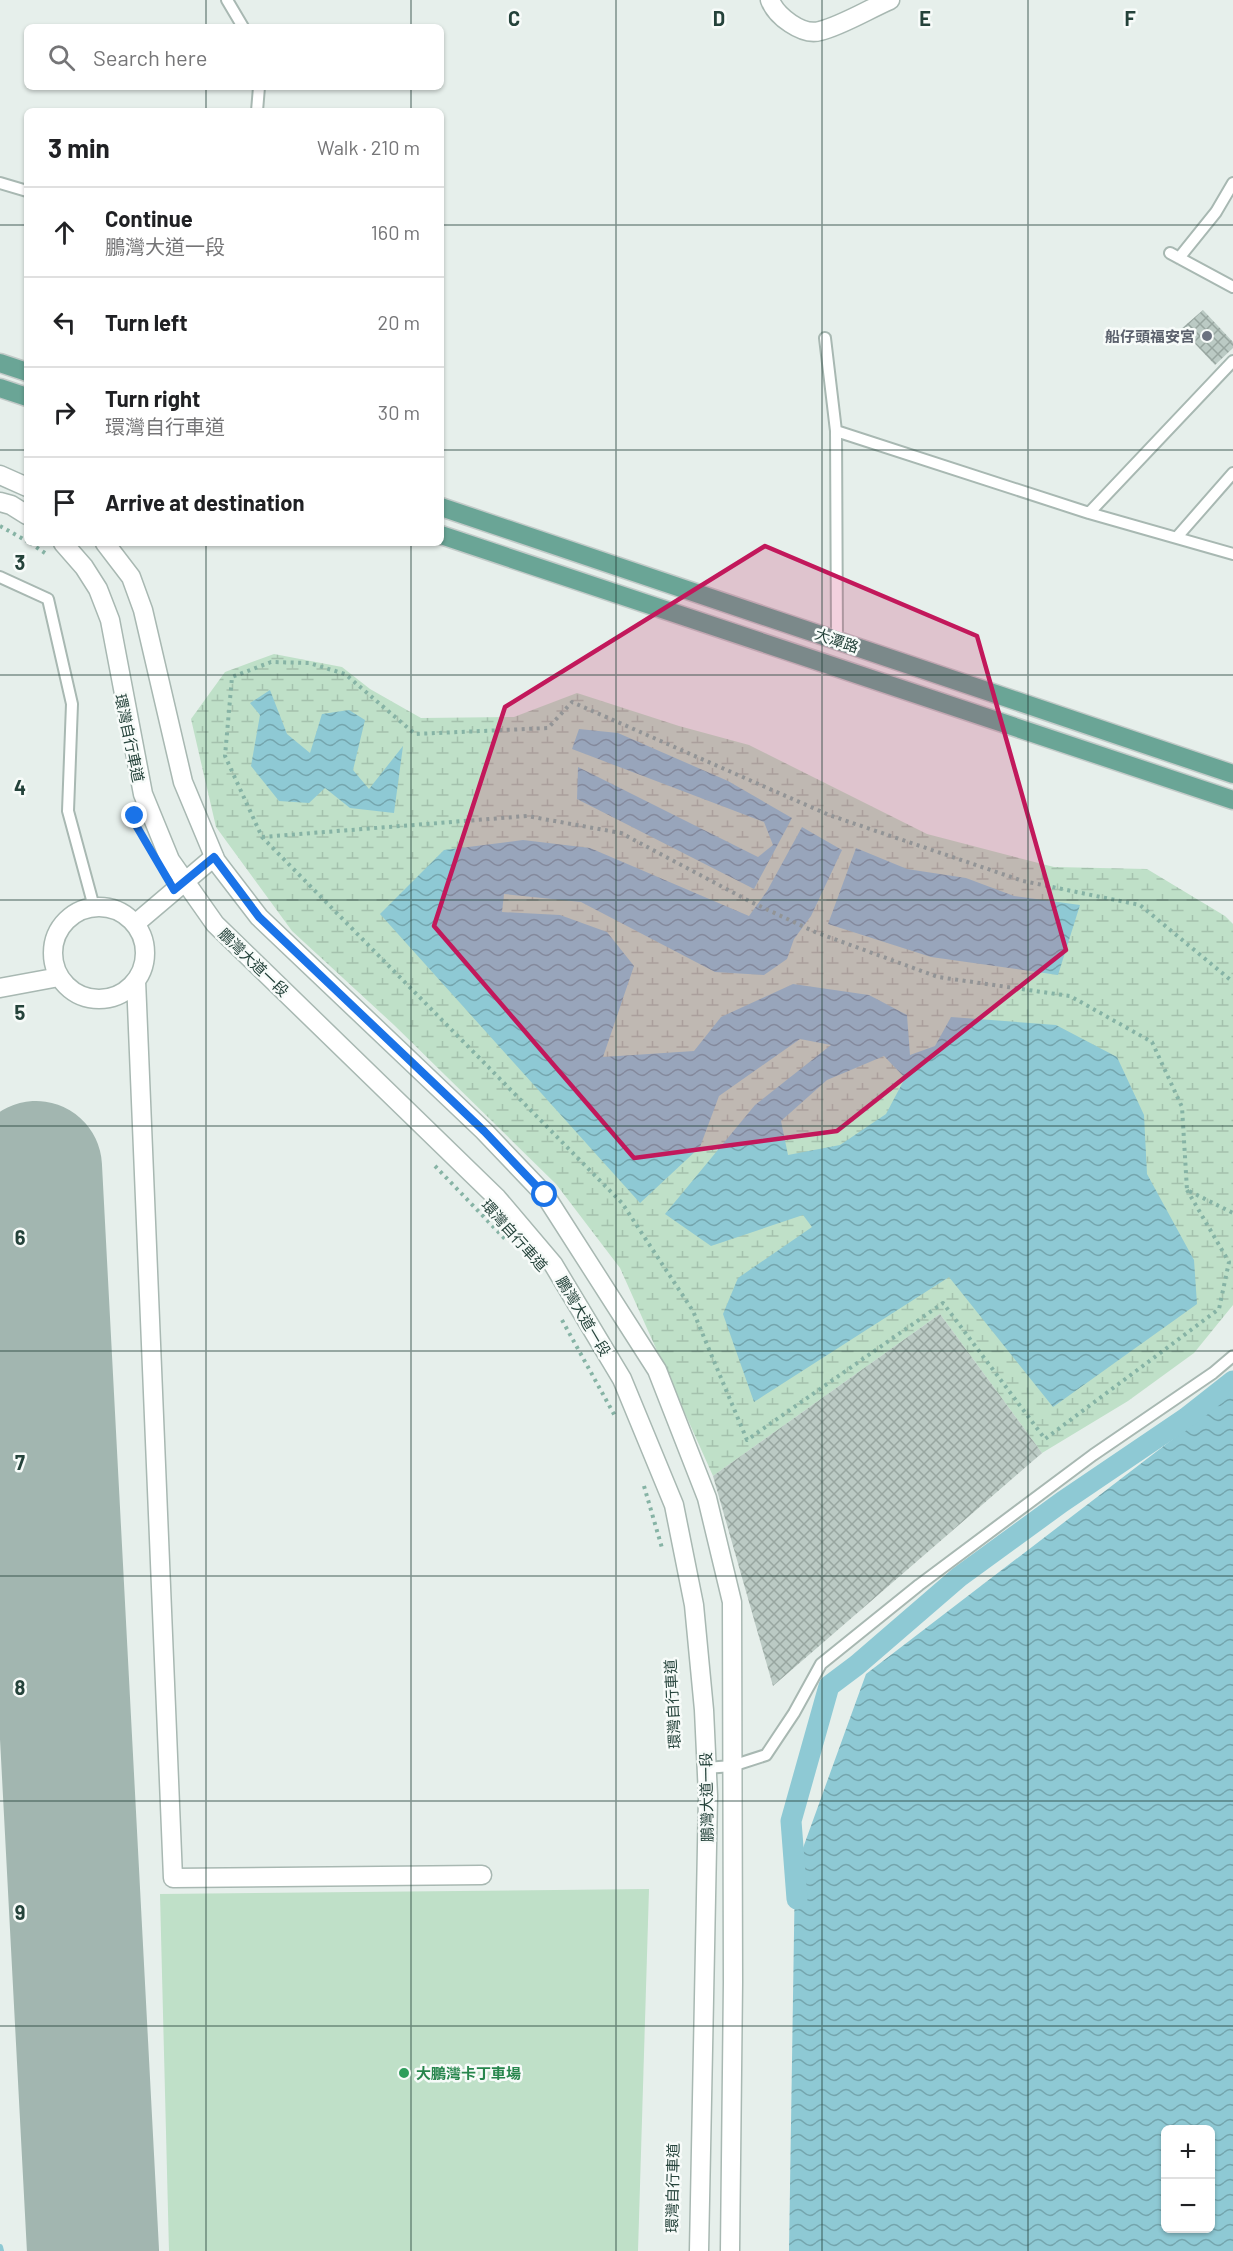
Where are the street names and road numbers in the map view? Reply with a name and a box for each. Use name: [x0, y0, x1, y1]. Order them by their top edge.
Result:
street label: 大潭路: [813, 624, 861, 656]
street label: 環灣自行車道: [112, 692, 148, 784]
street label: 鵬灣大道一段: [215, 924, 293, 1000]
street label: 環灣自行車道: [478, 1196, 552, 1274]
street label: 鵬灣大道一段: [553, 1273, 615, 1359]
street label: 環灣自行車道: [661, 1659, 683, 1749]
street label: 鵬灣大道一段: [696, 1752, 716, 1842]
street label: 環灣自行車道: [662, 2143, 682, 2233]

